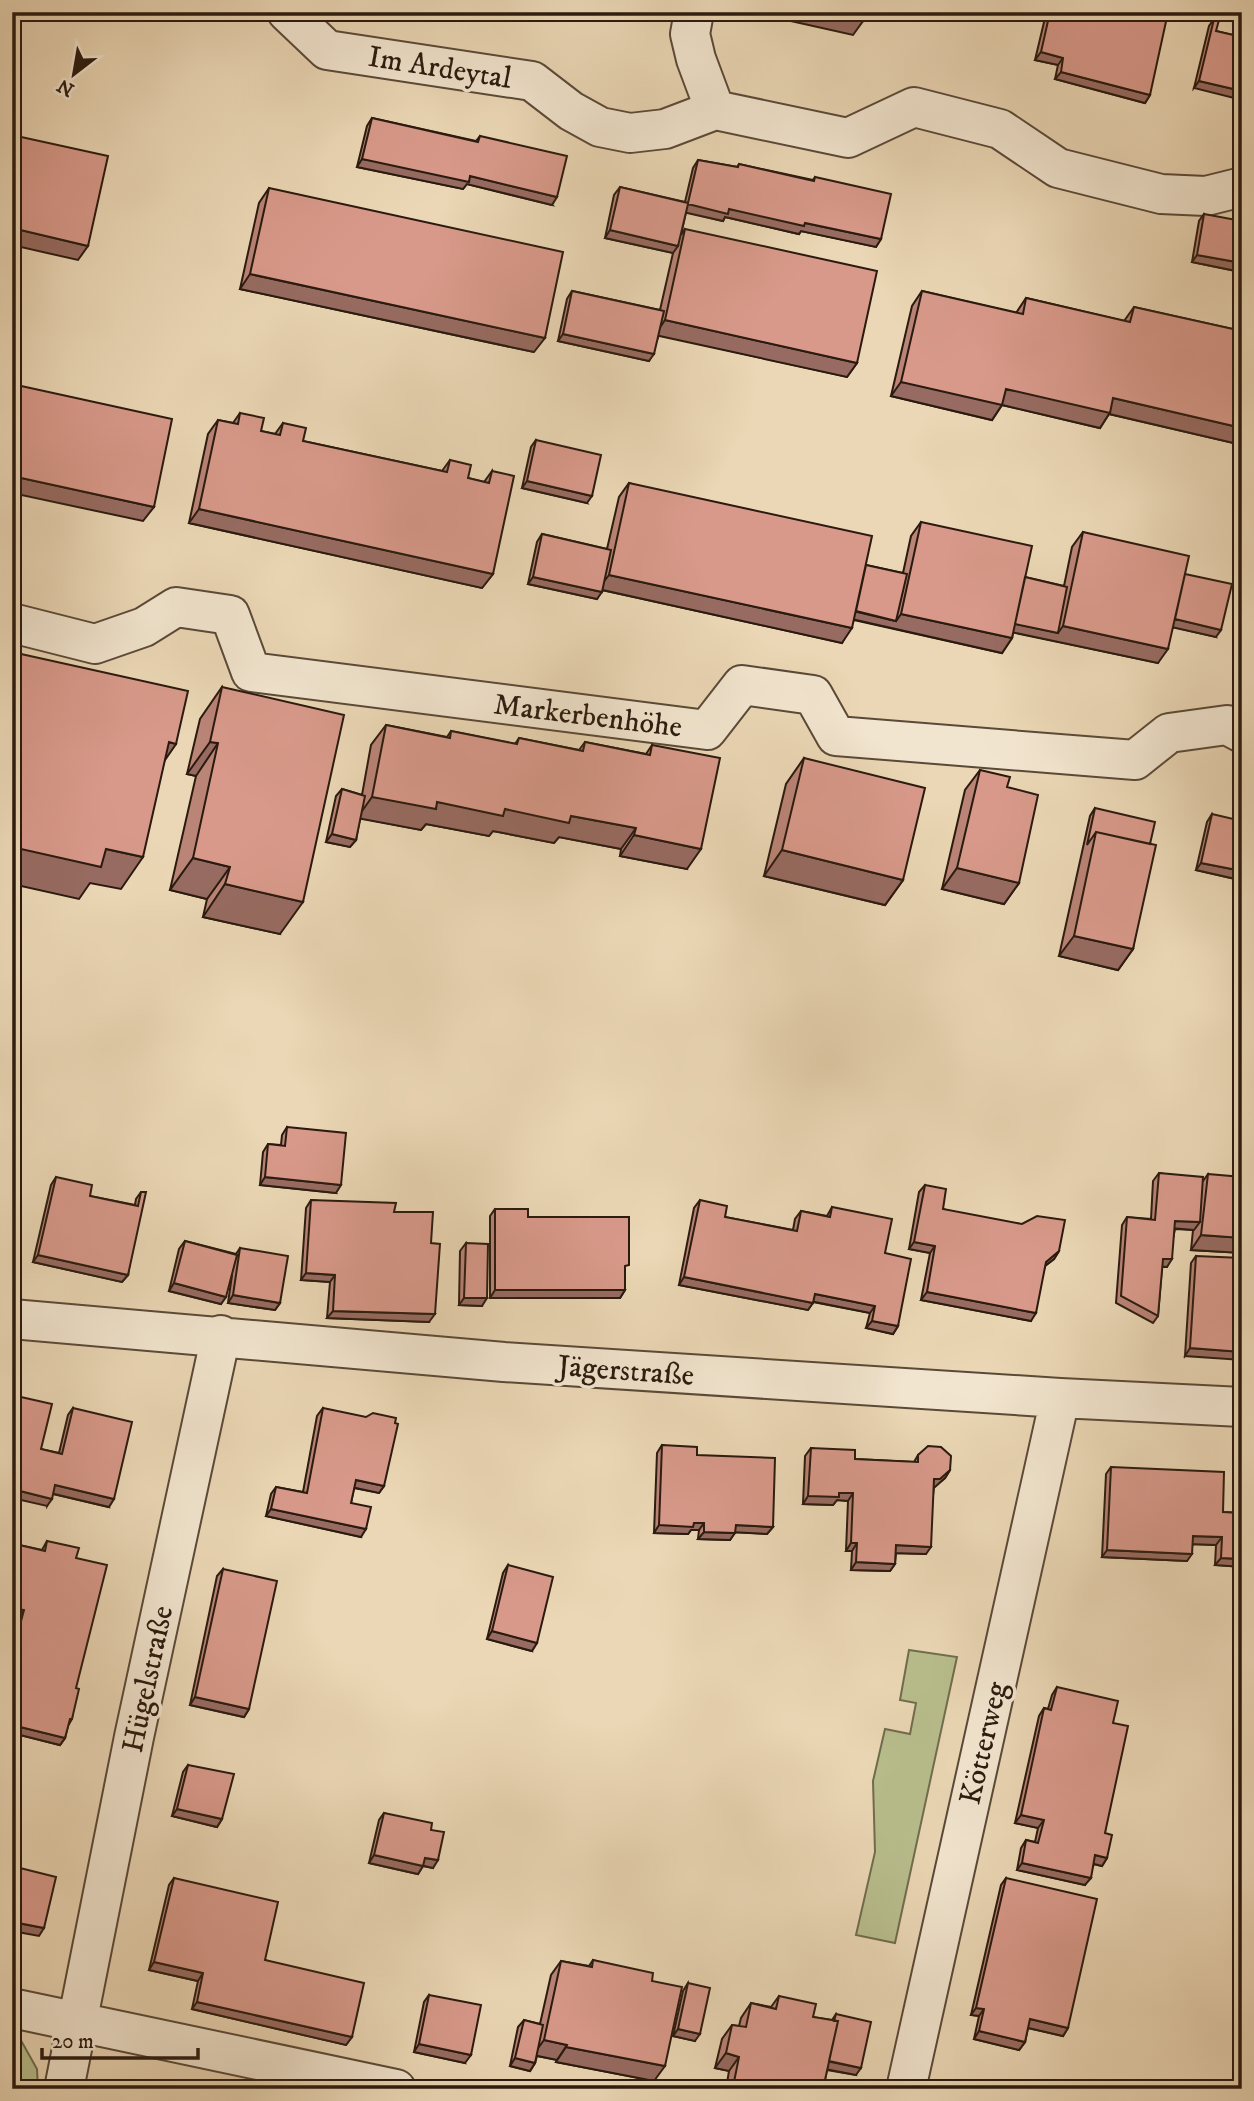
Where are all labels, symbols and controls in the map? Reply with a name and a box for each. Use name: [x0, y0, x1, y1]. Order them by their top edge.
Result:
north arrow: [38, 38, 108, 108]
street label: Im Ardeytal: [366, 39, 514, 98]
text: N: [53, 73, 79, 101]
street label: Markerbenhöhe: [491, 687, 684, 746]
street label: Jägerstraße: [553, 1348, 695, 1395]
street label: Hügelstraße: [115, 1602, 182, 1756]
street label: Kötterweg: [952, 1678, 1017, 1808]
scale bar: [42, 2017, 198, 2061]
text: 20 m: [52, 2029, 94, 2055]

